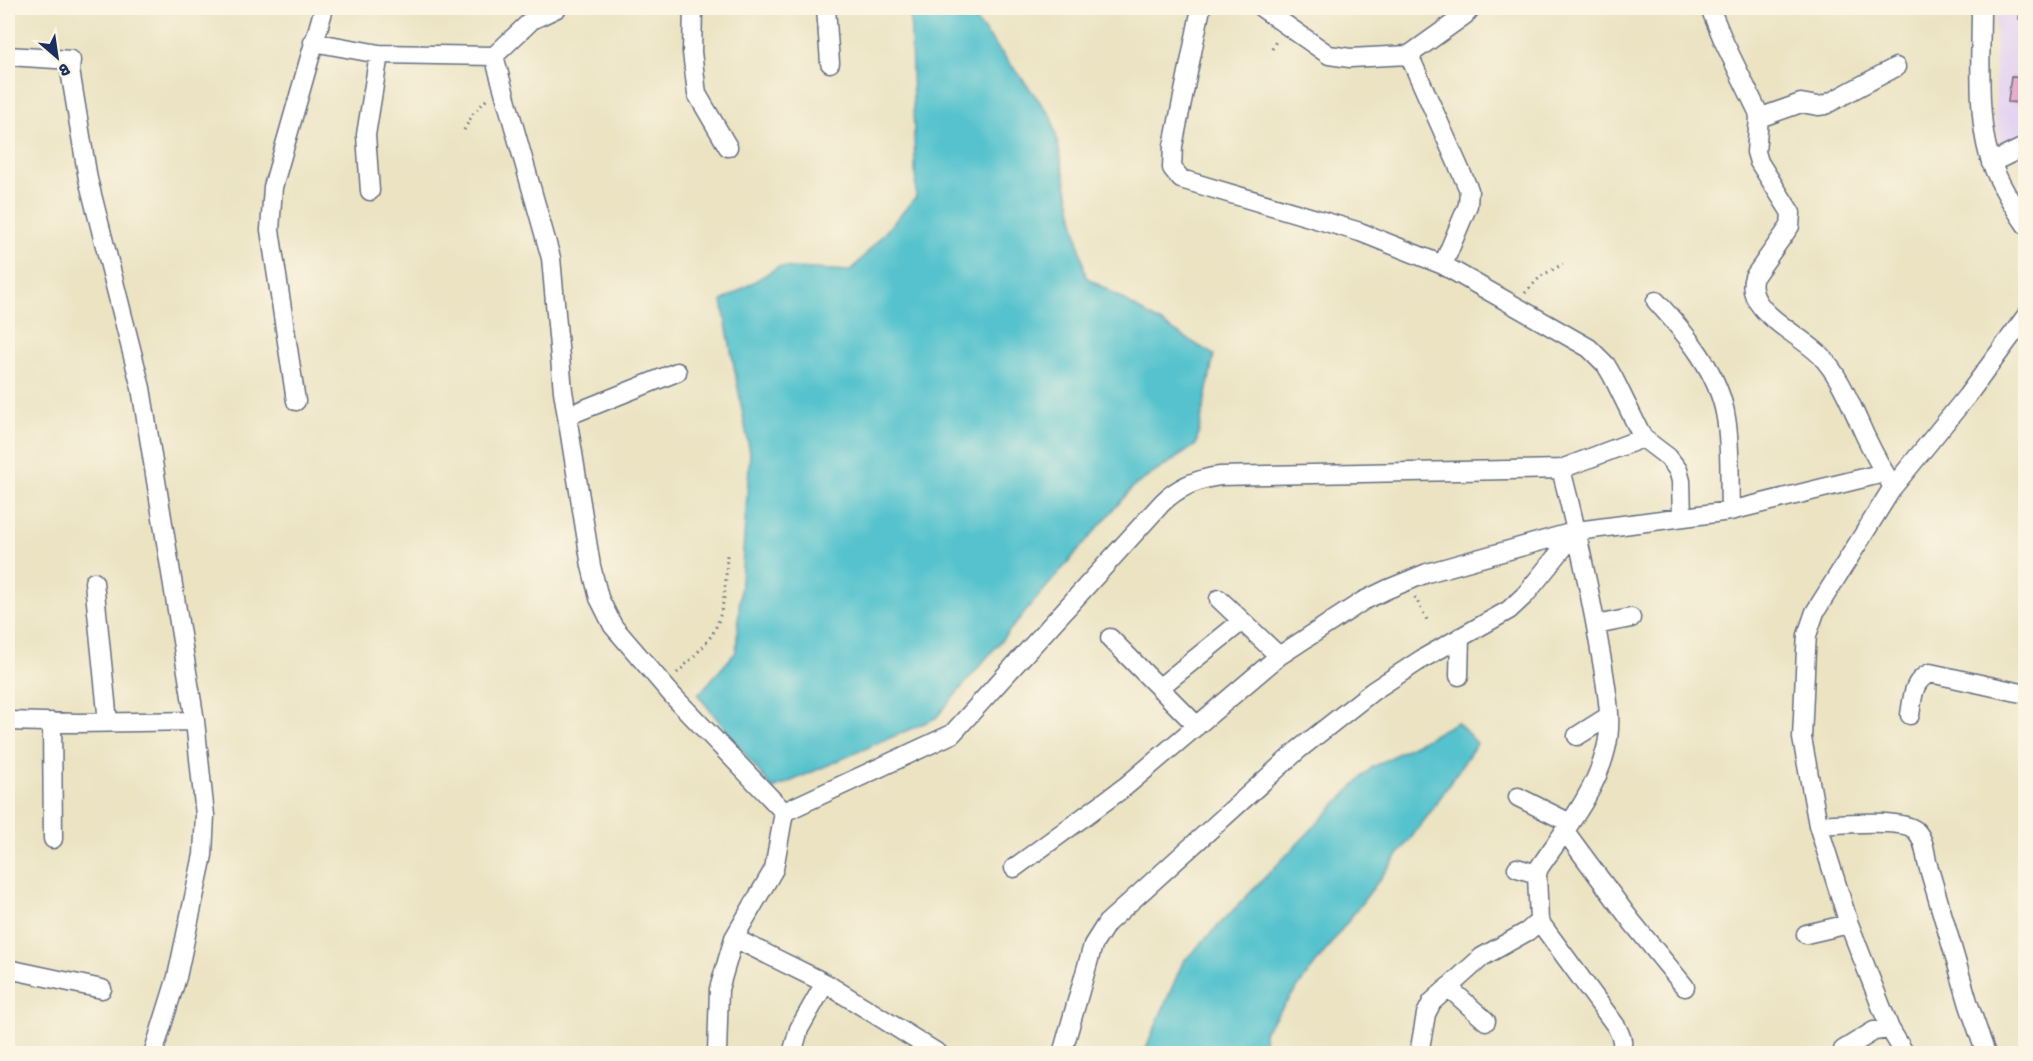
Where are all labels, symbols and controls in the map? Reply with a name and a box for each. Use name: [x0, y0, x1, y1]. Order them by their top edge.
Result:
north arrow: [27, 27, 87, 87]
text: B: [55, 58, 73, 81]

